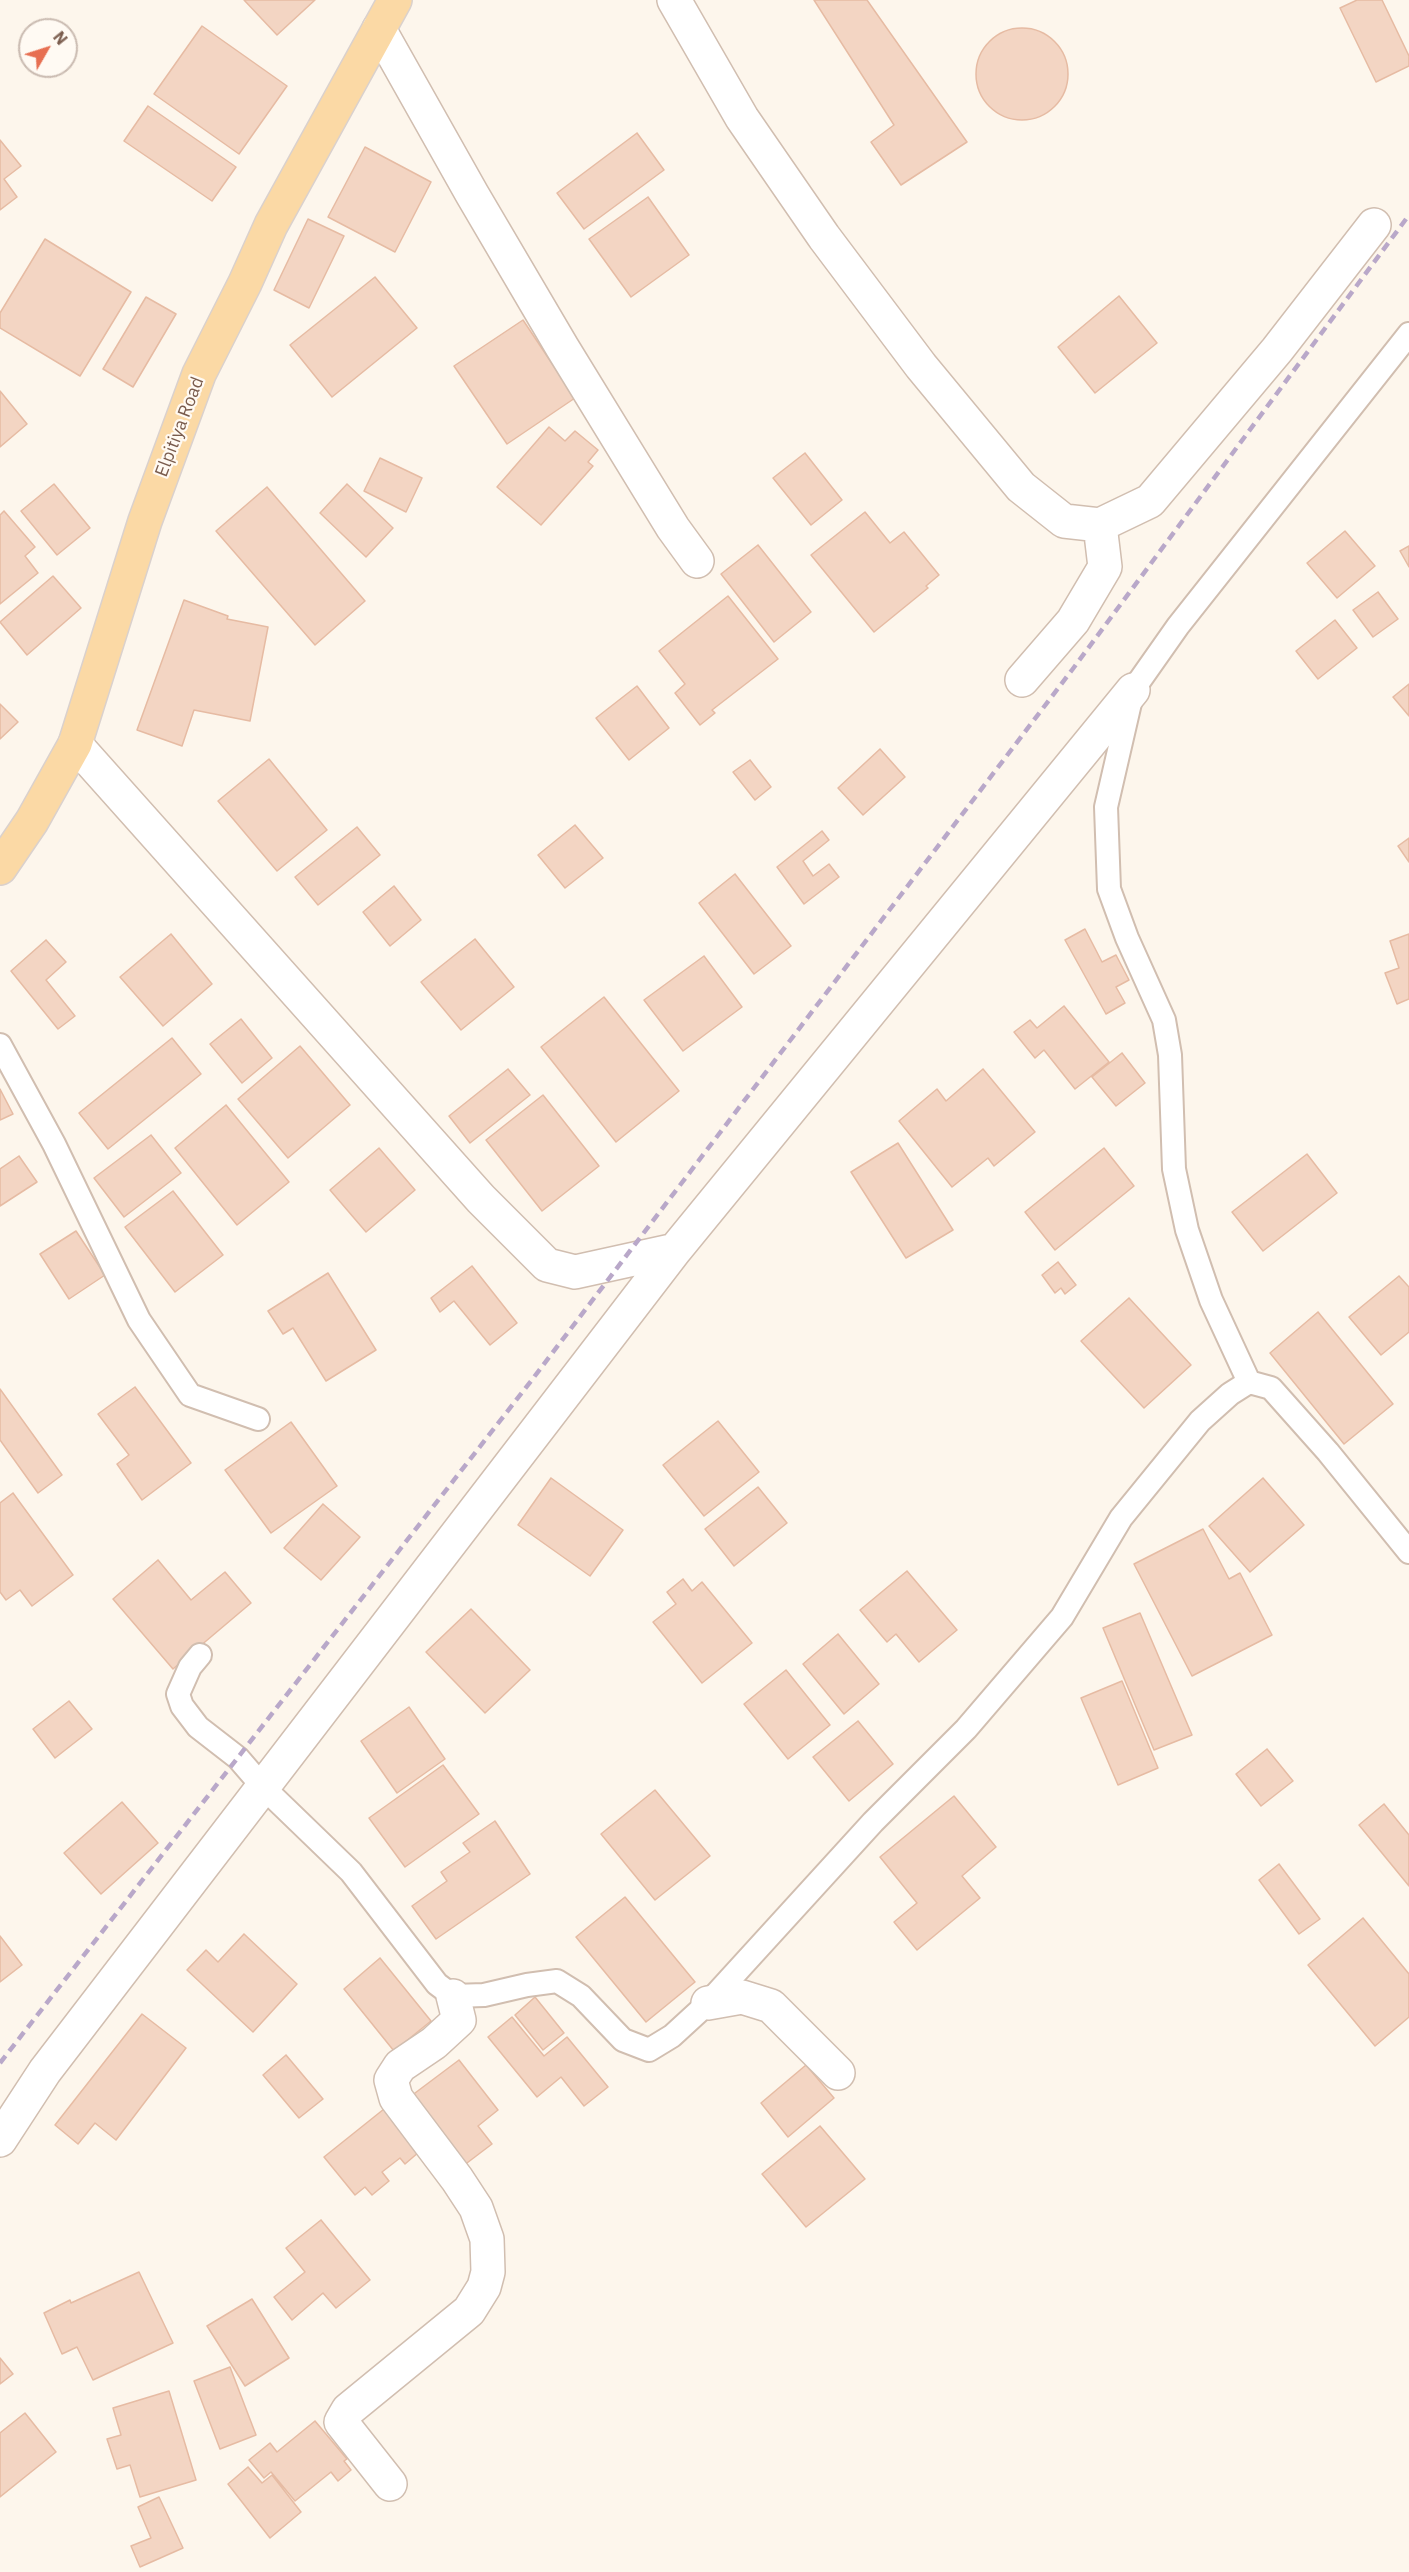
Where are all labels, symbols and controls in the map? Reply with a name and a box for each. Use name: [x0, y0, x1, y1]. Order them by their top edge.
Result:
north arrow: [18, 18, 78, 78]
text: N: [49, 27, 72, 49]
street label: Elpitiya Road: [151, 374, 209, 480]

